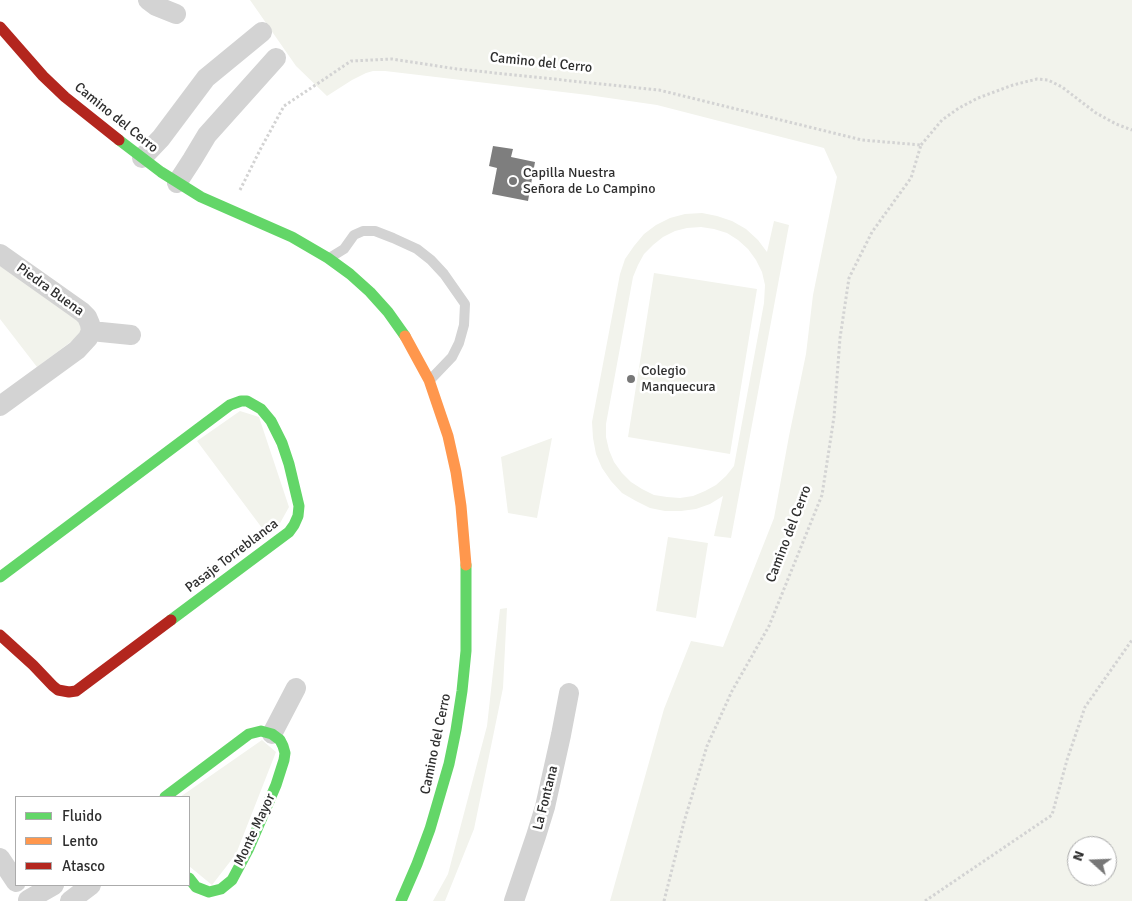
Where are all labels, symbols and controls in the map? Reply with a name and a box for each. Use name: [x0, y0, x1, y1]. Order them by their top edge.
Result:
street label: Camino del Cerro: [489, 49, 593, 77]
street label: Camino del Cerro: [71, 79, 161, 157]
place label: Capilla Nuestra Señora de Lo Campino: [523, 165, 655, 198]
marker: Capilla Nuestra Señora de Lo Campino: [507, 175, 519, 187]
street label: Piedra Buena: [13, 260, 87, 320]
place label: Colegio Manquecura: [641, 363, 715, 396]
marker: Colegio Manquecura: [625, 373, 637, 385]
street label: Camino del Cerro: [763, 483, 815, 585]
street label: Pasaje Torreblanca: [182, 516, 282, 596]
street label: Camino del Cerro: [417, 692, 455, 796]
street label: La Fontana: [530, 764, 562, 832]
street label: Monte Mayor: [231, 791, 279, 869]
legend: [15, 796, 190, 886]
text: Fluido: [62, 807, 102, 825]
text: Lento: [62, 832, 98, 850]
north arrow: [1067, 836, 1117, 886]
text: N: [1069, 849, 1088, 864]
text: Atasco: [62, 857, 105, 875]

